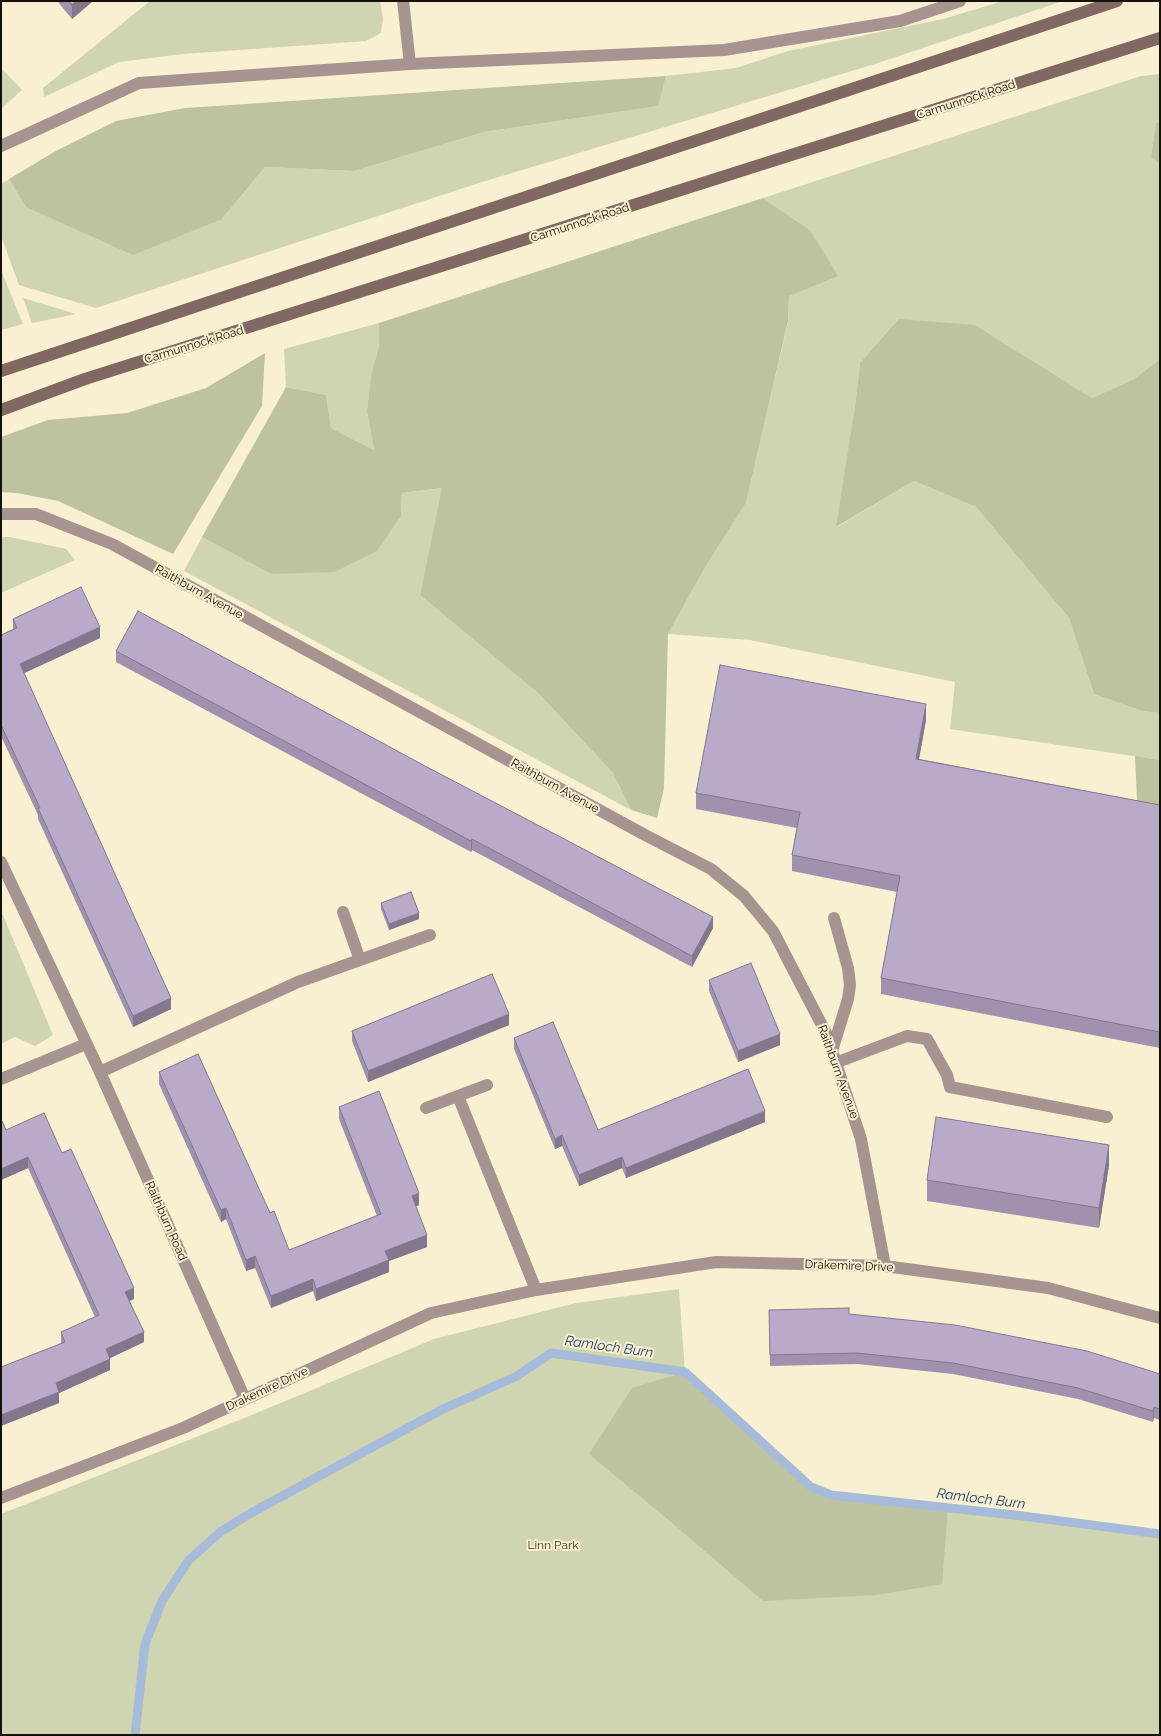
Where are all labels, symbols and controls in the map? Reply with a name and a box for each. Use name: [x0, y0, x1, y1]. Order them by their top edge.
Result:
street label: Carmunnock Road: [915, 77, 1017, 123]
street label: Carmunnock Road: [529, 200, 631, 246]
street label: Carmunnock Road: [143, 323, 245, 367]
street label: Raithburn Avenue: [152, 562, 246, 622]
street label: Raithburn Avenue: [508, 756, 602, 816]
street label: Raithburn Avenue: [814, 1023, 862, 1121]
street label: Raithburn Road: [142, 1179, 190, 1263]
street label: Drakemire Drive: [804, 1257, 894, 1275]
water label: Ramloch Burn: [564, 1332, 654, 1362]
street label: Drakemire Drive: [224, 1364, 310, 1414]
water label: Ramloch Burn: [936, 1485, 1026, 1513]
park label: Linn Park: [527, 1538, 579, 1552]

